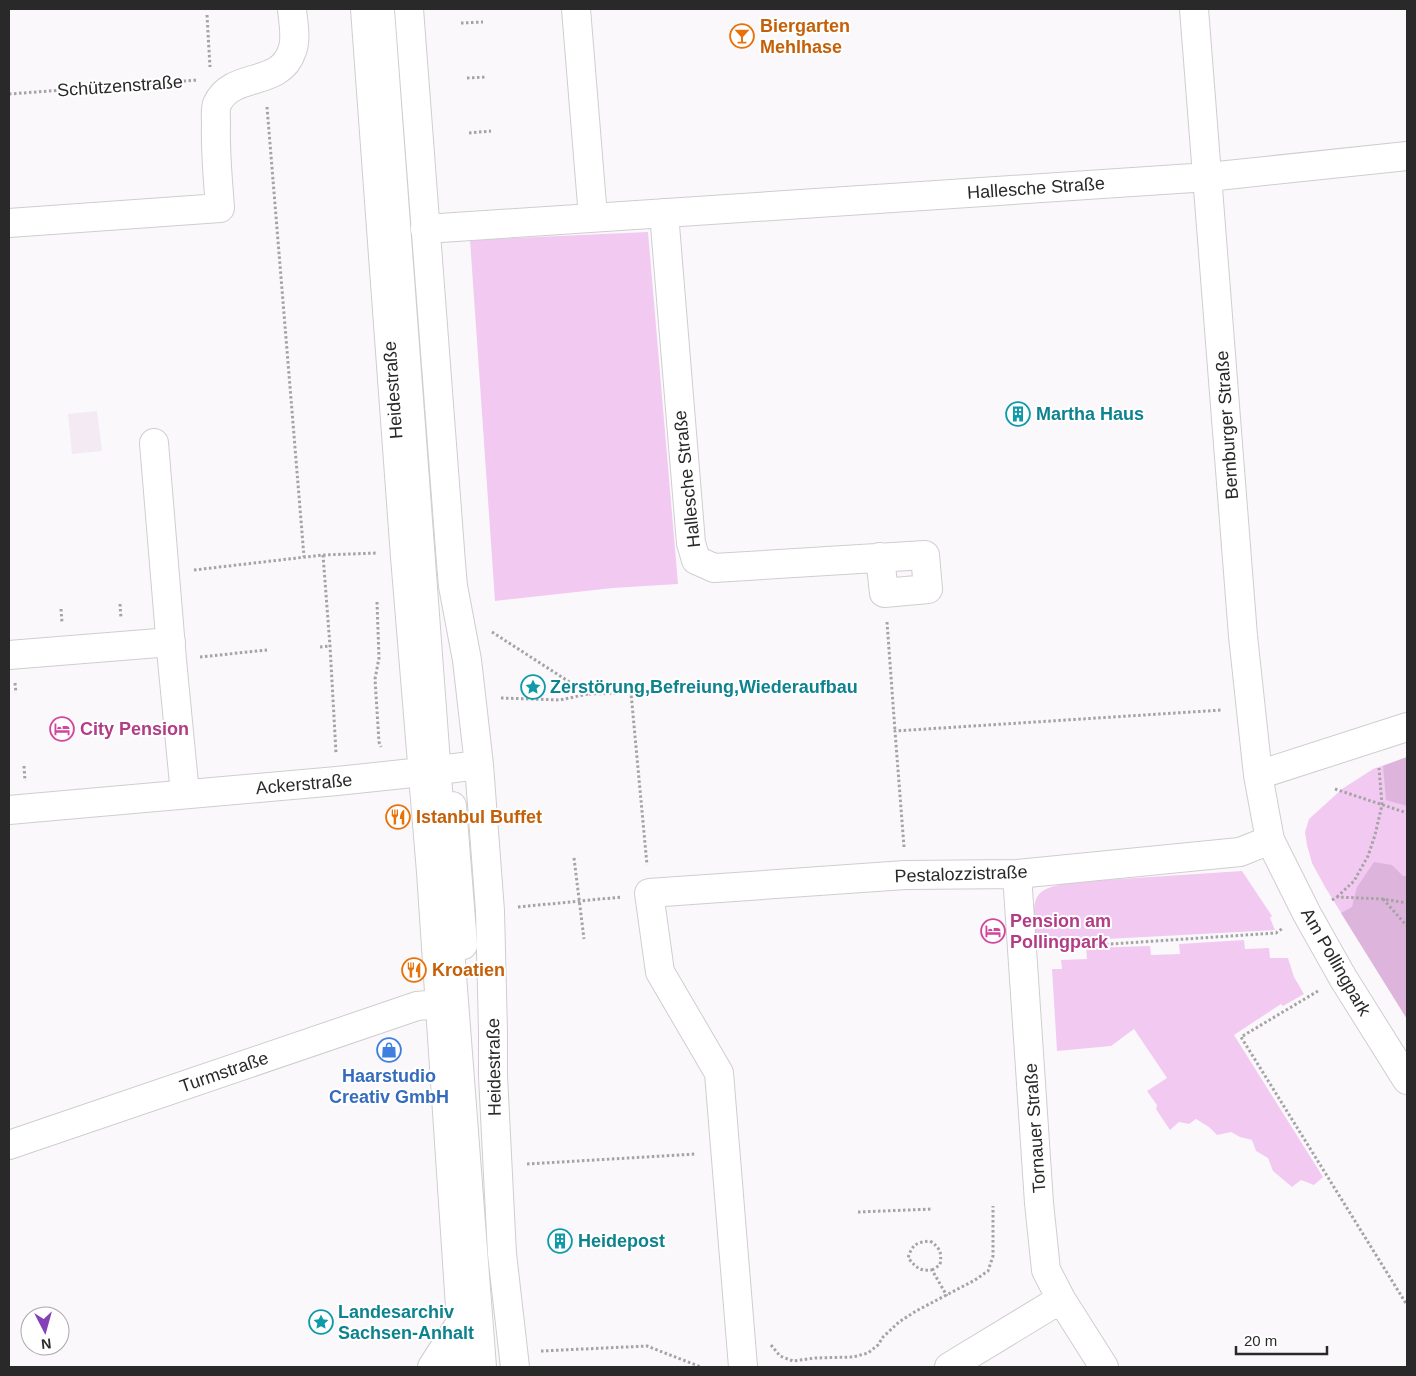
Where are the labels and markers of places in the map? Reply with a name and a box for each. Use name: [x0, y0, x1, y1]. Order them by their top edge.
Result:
place label: Biergarten Mehlhase: [760, 16, 850, 57]
bar icon: Biergarten Mehlhase: [729, 23, 755, 49]
building icon: Martha Haus: [1005, 401, 1031, 427]
place label: Martha Haus: [1036, 404, 1144, 424]
place icon: Zerstörung,Befreiung,Wiederaufbau: [520, 674, 546, 700]
place label: Zerstörung,Befreiung,Wiederaufbau: [550, 677, 858, 697]
hotel icon: City Pension: [49, 716, 75, 742]
place label: City Pension: [80, 719, 189, 739]
restaurant icon: Istanbul Buffet: [385, 804, 411, 830]
place label: Istanbul Buffet: [416, 807, 542, 827]
place label: Pension am Pollingpark: [1010, 911, 1111, 952]
hotel icon: Pension am Pollingpark: [980, 918, 1006, 944]
restaurant icon: Kroatien: [401, 957, 427, 983]
place label: Kroatien: [432, 960, 505, 980]
shop icon: Haarstudio Creativ GmbH: [376, 1037, 402, 1063]
place label: Haarstudio Creativ GmbH: [329, 1066, 449, 1107]
building icon: Heidepost: [547, 1228, 573, 1254]
place label: Heidepost: [578, 1231, 665, 1251]
place label: Landesarchiv Sachsen-Anhalt: [338, 1302, 474, 1343]
place icon: Landesarchiv Sachsen-Anhalt: [308, 1309, 334, 1335]

